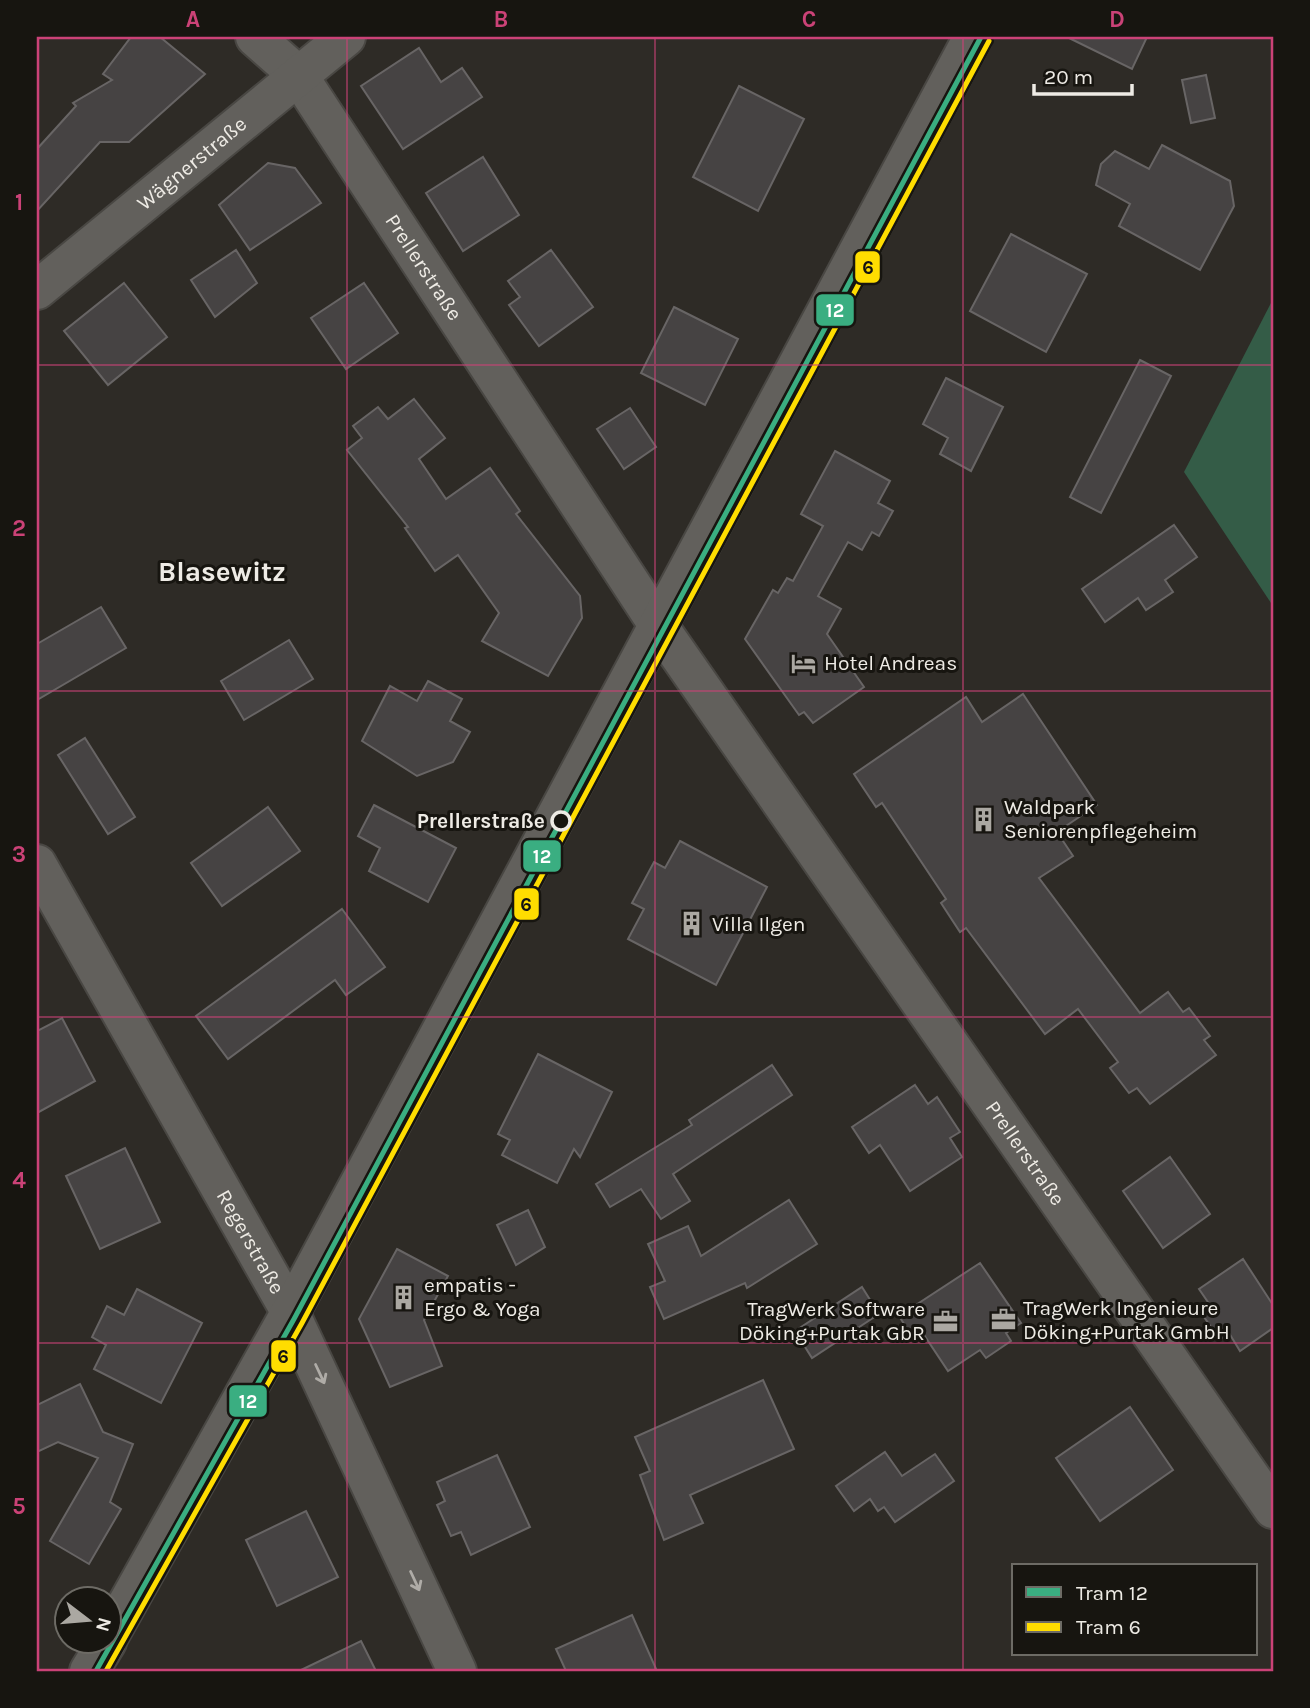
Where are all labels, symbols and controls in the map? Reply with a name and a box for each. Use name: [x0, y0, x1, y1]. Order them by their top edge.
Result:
text: A: [186, 6, 200, 33]
text: B: [494, 6, 508, 33]
text: C: [802, 6, 816, 33]
text: D: [1109, 6, 1125, 33]
scale bar: [1034, 52, 1132, 96]
text: 20 m: [1044, 65, 1093, 89]
street label: Wägnerstraße: [132, 111, 251, 215]
text: 1: [15, 189, 23, 216]
street label: Prellerstraße: [380, 210, 467, 325]
line badge: 6: [854, 250, 881, 284]
text: 6: [862, 257, 874, 279]
line badge: 12: [815, 293, 855, 327]
text: 12: [826, 300, 844, 322]
text: 2: [12, 515, 26, 542]
district label: Blasewitz: [158, 555, 286, 588]
hotel icon: Hotel Andreas: [790, 649, 818, 677]
place label: Hotel Andreas: [824, 651, 957, 675]
place label: Waldpark Seniorenpflegeheim: [1004, 795, 1197, 843]
building icon: Waldpark Seniorenpflegeheim: [970, 805, 998, 833]
place label: Prellerstraße: [417, 809, 545, 833]
marker: Prellerstraße: [551, 811, 571, 831]
line badge: 12: [522, 839, 562, 873]
text: 3: [12, 841, 26, 868]
text: 12: [533, 846, 551, 868]
line badge: 6: [513, 887, 540, 921]
text: 6: [520, 894, 532, 916]
building icon: Villa Ilgen: [678, 910, 706, 938]
place label: Villa Ilgen: [712, 912, 805, 936]
street label: Prellerstraße: [981, 1096, 1070, 1210]
text: 4: [12, 1167, 26, 1194]
street label: Regerstraße: [212, 1185, 290, 1298]
place label: empatis - Ergo & Yoga: [424, 1273, 541, 1321]
building icon: empatis - Ergo & Yoga: [390, 1283, 418, 1311]
place label: TragWerk Ingenieure Döking+Purtak GmbH: [1023, 1296, 1230, 1344]
place label: TragWerk Software Döking+Purtak GbR: [739, 1297, 925, 1345]
office icon: TragWerk Ingenieure Döking+Purtak GmbH: [989, 1306, 1017, 1334]
office icon: TragWerk Software Döking+Purtak GbR: [931, 1307, 959, 1335]
line badge: 6: [270, 1339, 297, 1373]
text: 6: [277, 1346, 289, 1368]
one-way arrow: [314, 1364, 327, 1385]
line badge: 12: [228, 1384, 268, 1418]
text: 12: [239, 1391, 257, 1413]
text: 5: [12, 1493, 26, 1520]
legend: [1012, 1564, 1258, 1656]
one-way arrow: [409, 1570, 422, 1591]
text: Tram 12: [1076, 1581, 1148, 1605]
north arrow: [52, 1586, 122, 1656]
text: N: [91, 1615, 116, 1634]
text: Tram 6: [1076, 1615, 1141, 1639]

